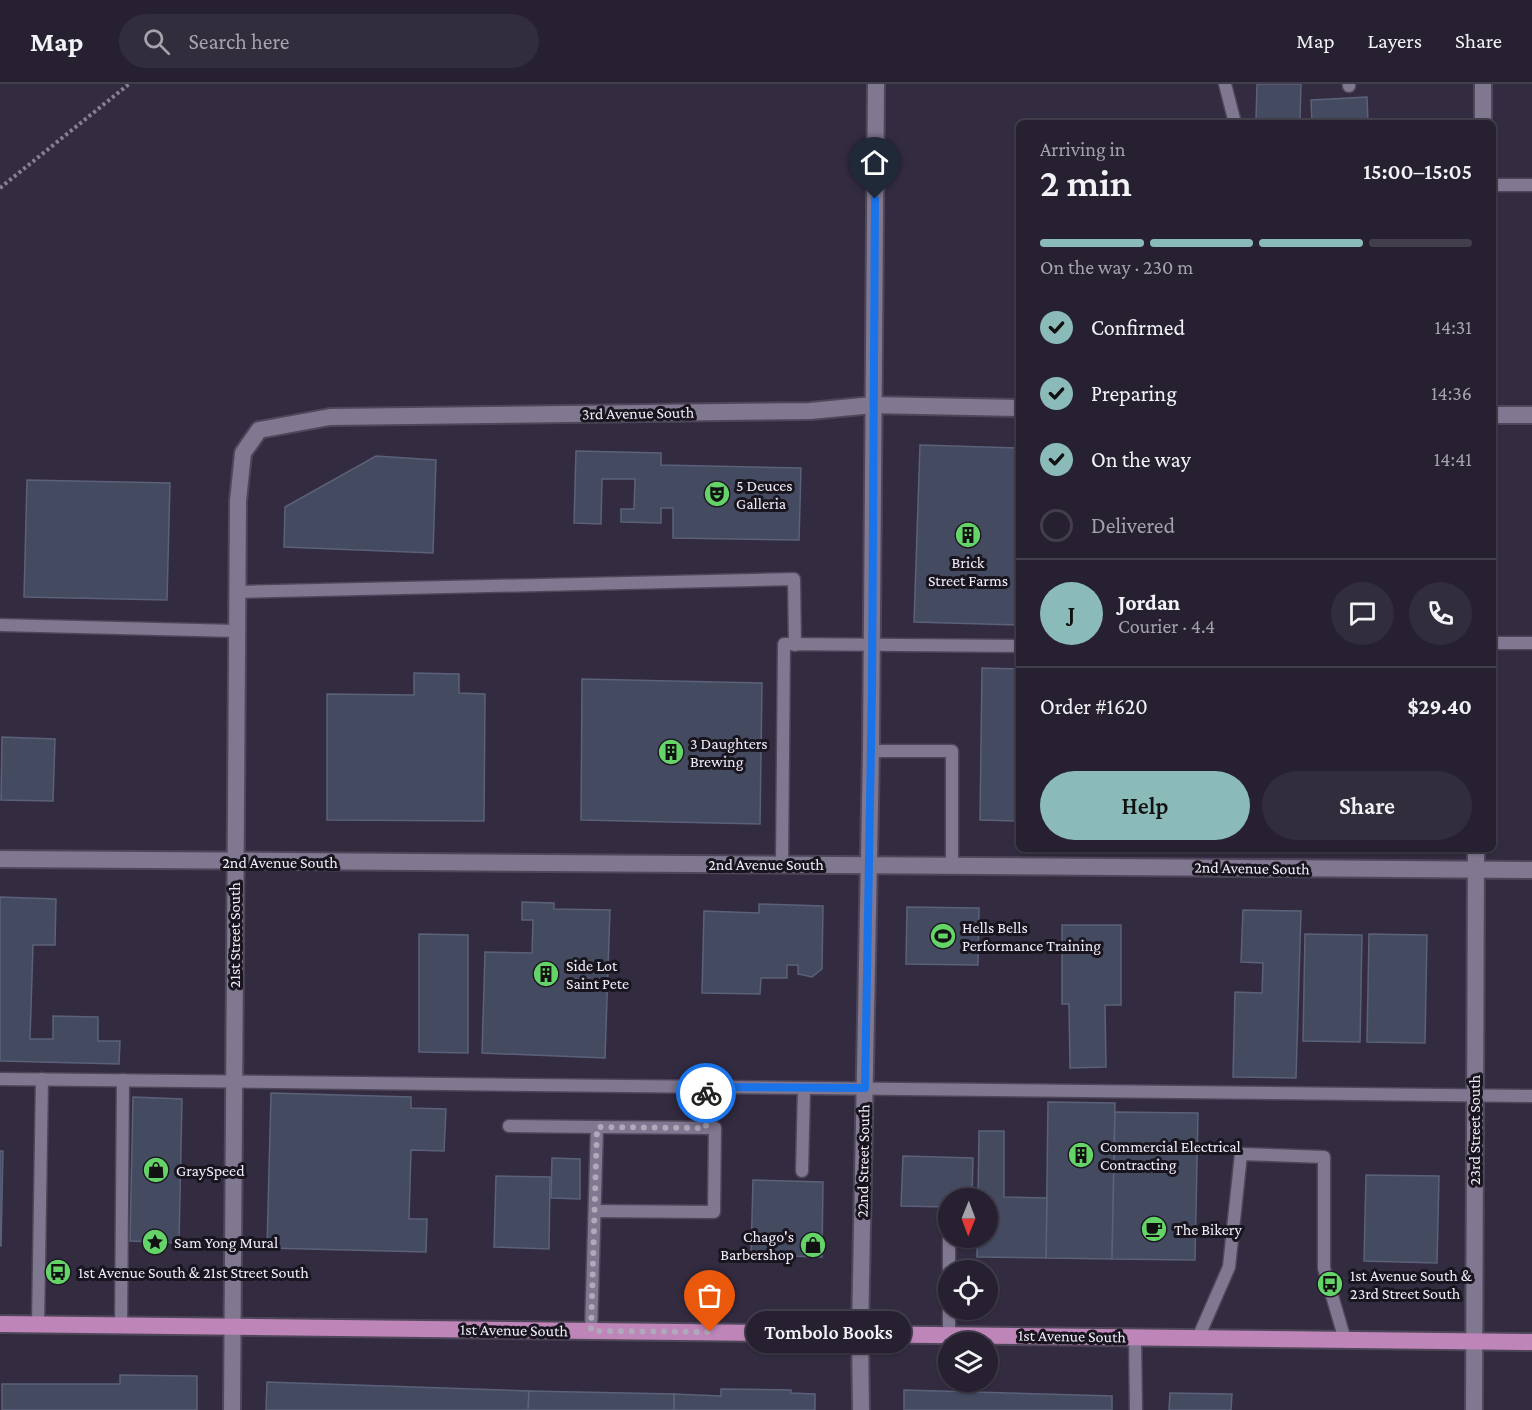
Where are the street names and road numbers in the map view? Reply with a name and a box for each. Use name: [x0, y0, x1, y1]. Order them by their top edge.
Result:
street label: 3rd Avenue South: [582, 404, 695, 422]
street label: 2nd Avenue South: [222, 854, 338, 871]
street label: 2nd Avenue South: [708, 856, 824, 873]
street label: 2nd Avenue South: [1194, 858, 1310, 878]
street label: 21st Street South: [226, 882, 243, 988]
street label: 23rd Street South: [1466, 1074, 1483, 1185]
street label: 22nd Street South: [854, 1104, 872, 1218]
street label: 1st Avenue South: [460, 1321, 568, 1339]
street label: 1st Avenue South: [1018, 1327, 1126, 1345]

